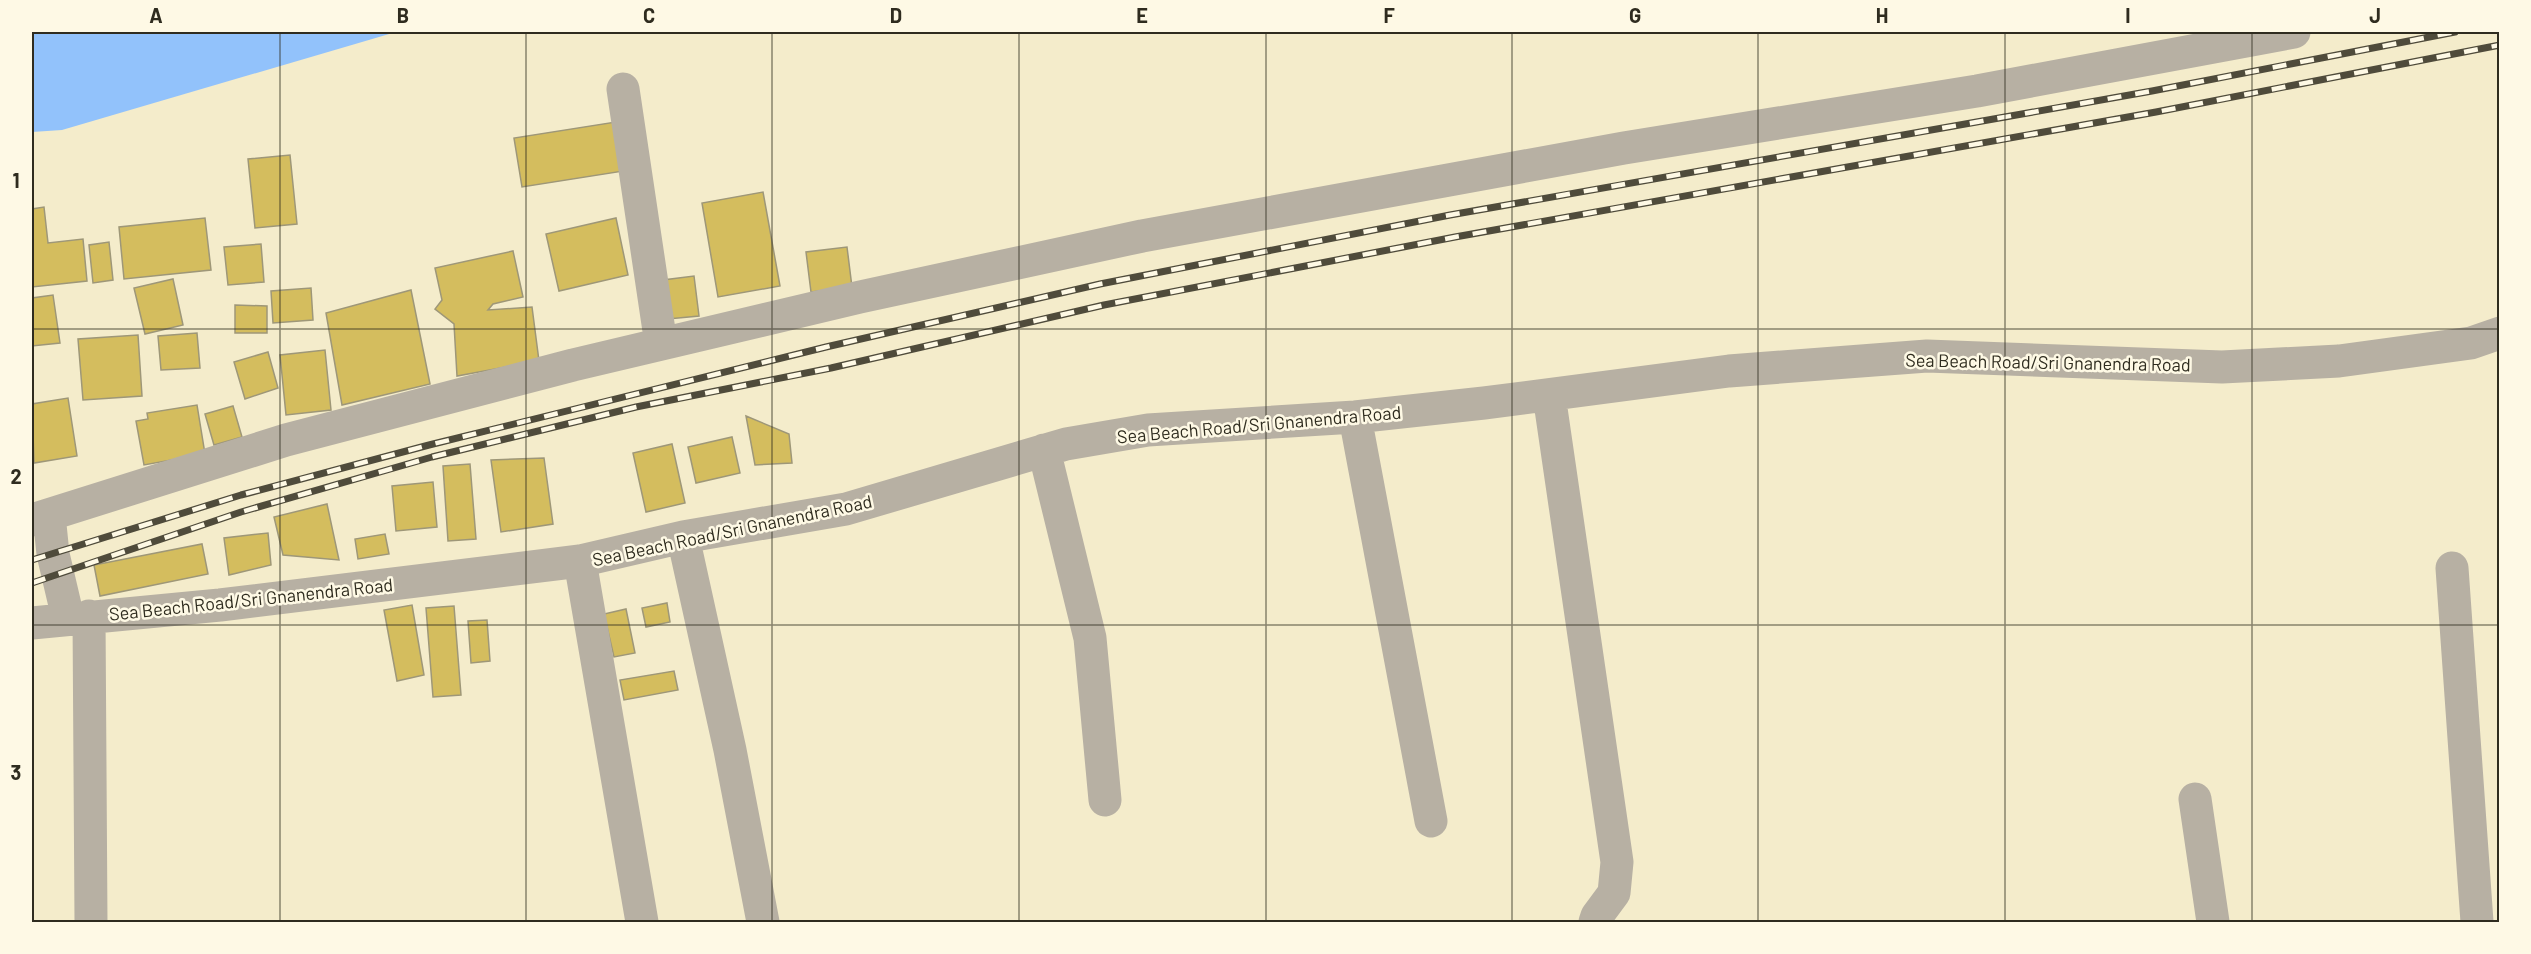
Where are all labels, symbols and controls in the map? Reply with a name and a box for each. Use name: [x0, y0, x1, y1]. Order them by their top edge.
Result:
text: A: [149, 3, 163, 27]
text: B: [397, 3, 409, 27]
text: C: [643, 3, 655, 27]
text: D: [890, 3, 902, 27]
text: E: [1136, 3, 1148, 27]
text: F: [1383, 3, 1395, 27]
text: G: [1629, 3, 1641, 27]
text: H: [1876, 3, 1888, 27]
text: I: [2125, 3, 2131, 27]
text: J: [2369, 3, 2381, 27]
text: 1: [12, 168, 20, 192]
street label: Sea Beach Road/Sri Gnanendra Road: [1905, 349, 2191, 375]
street label: Sea Beach Road/Sri Gnanendra Road: [1116, 401, 1402, 447]
text: 2: [10, 464, 22, 488]
street label: Sea Beach Road/Sri Gnanendra Road: [590, 490, 874, 570]
street label: Sea Beach Road/Sri Gnanendra Road: [108, 573, 394, 625]
text: 3: [11, 760, 21, 784]

